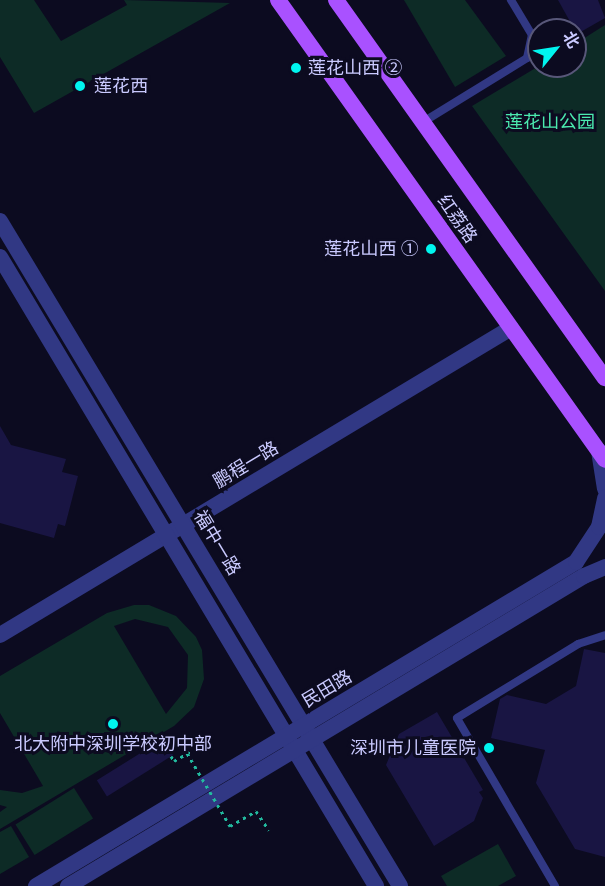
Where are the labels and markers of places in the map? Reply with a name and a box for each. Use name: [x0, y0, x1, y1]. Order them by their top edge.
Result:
place label: 莲花山西 ②: [308, 57, 403, 79]
marker: 莲花山西 ②: [289, 61, 303, 75]
place label: 莲花西: [94, 75, 148, 97]
marker: 莲花西: [71, 77, 89, 95]
place label: 莲花山西 ①: [324, 238, 419, 260]
marker: 莲花山西 ①: [424, 242, 438, 256]
marker: 北大附中深圳学校初中部: [106, 717, 120, 731]
place label: 北大附中深圳学校初中部: [14, 733, 212, 755]
place label: 深圳市儿童医院: [350, 737, 476, 759]
marker: 深圳市儿童医院: [480, 739, 498, 757]

